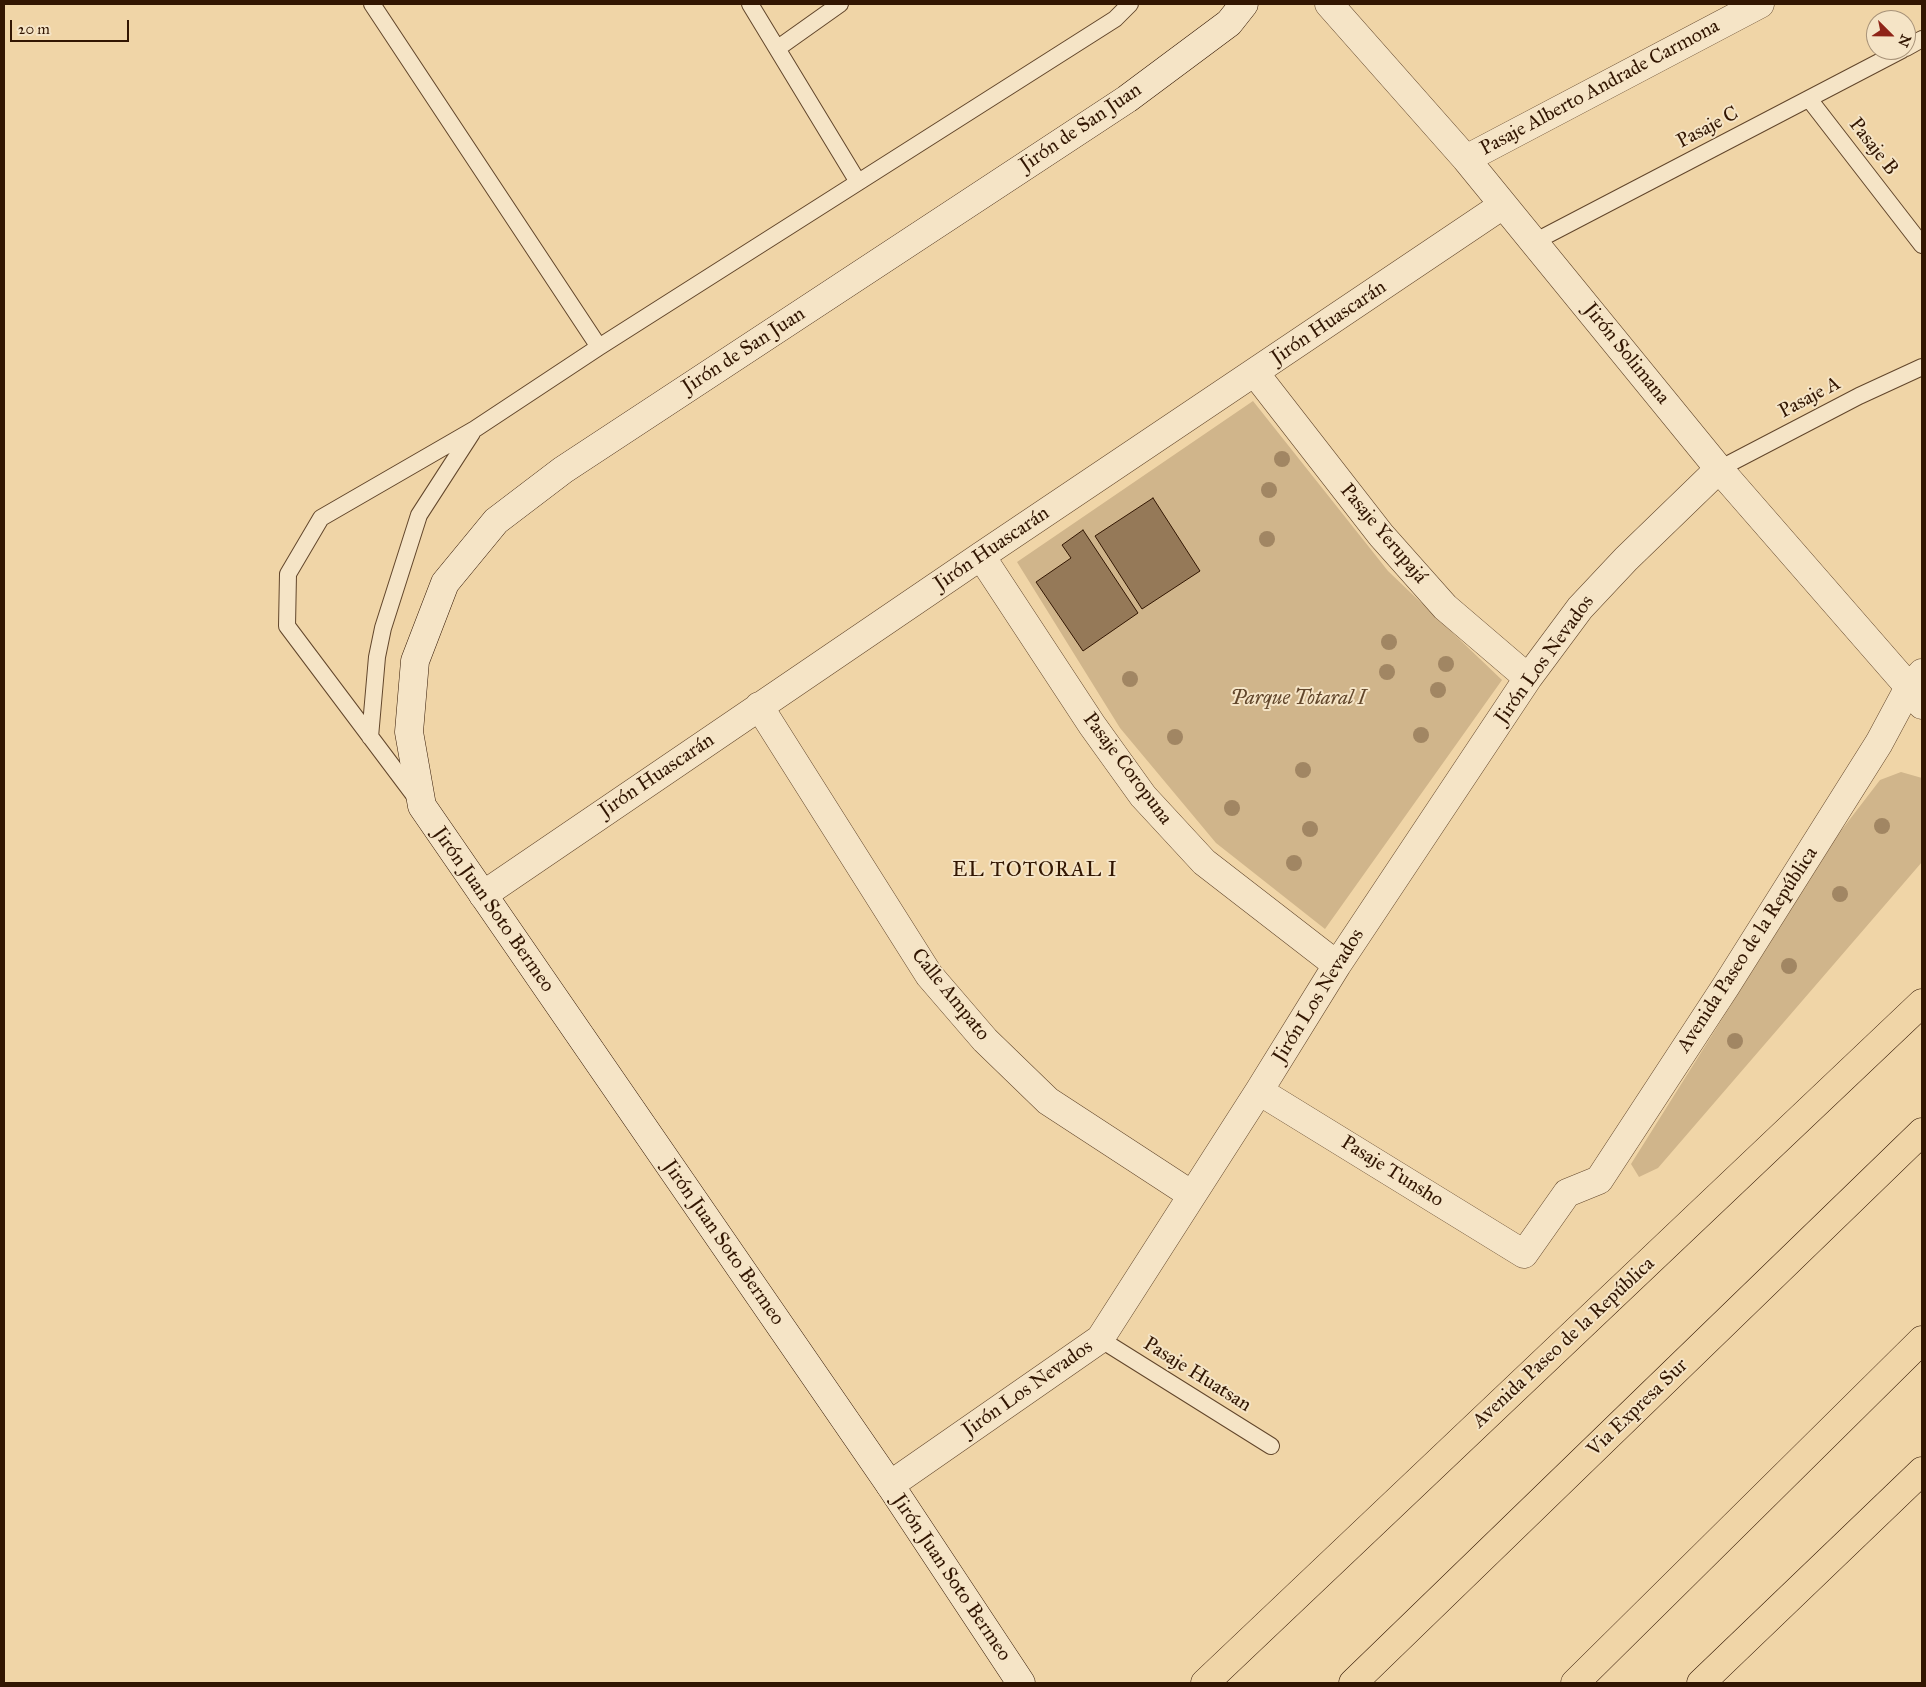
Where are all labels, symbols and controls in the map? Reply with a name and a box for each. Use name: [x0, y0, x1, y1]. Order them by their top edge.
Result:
scale bar: [12, 10, 131, 42]
north arrow: [1866, 10, 1916, 60]
street label: Pasaje Alberto Andrade Carmona: [1476, 15, 1724, 161]
text: 20 m: [18, 20, 50, 38]
text: N: [1894, 32, 1914, 49]
street label: Jirón de San Juan: [1016, 78, 1146, 178]
street label: Pasaje C: [1673, 102, 1743, 154]
street label: Pasaje B: [1843, 114, 1903, 180]
street label: Jirón Huascarán: [1267, 276, 1391, 370]
street label: Jirón Solimana: [1578, 298, 1674, 410]
street label: Jirón de San Juan: [678, 302, 810, 400]
street label: Pasaje A: [1775, 372, 1845, 424]
street label: Pasaje Yerupajá: [1334, 479, 1432, 589]
street label: Jirón Huascarán: [930, 502, 1054, 596]
street label: Jirón Los Nevados: [1490, 591, 1600, 729]
park label: Parque Totaral I: [1230, 687, 1366, 711]
street label: Pasaje Coropuna: [1077, 708, 1177, 830]
street label: Jirón Huascarán: [595, 729, 719, 823]
street label: Jirón Juan Soto Bermeo: [427, 823, 559, 997]
street label: Avenida Paseo de la República: [1673, 843, 1823, 1057]
district label: EL TOTORAL I: [951, 858, 1119, 884]
street label: Jirón Los Nevados: [1268, 925, 1370, 1067]
street label: Calle Ampato: [906, 944, 994, 1046]
street label: Pasaje Tunsho: [1336, 1131, 1448, 1213]
street label: Jirón Juan Soto Bermeo: [657, 1156, 789, 1330]
street label: Avenida Paseo de la República: [1468, 1252, 1660, 1434]
street label: Pasaje Huatsan: [1139, 1332, 1255, 1418]
street label: Jirón Los Nevados: [958, 1335, 1098, 1443]
street label: Via Expresa Sur: [1583, 1354, 1693, 1462]
street label: Jirón Juan Soto Bermeo: [886, 1490, 1016, 1666]

